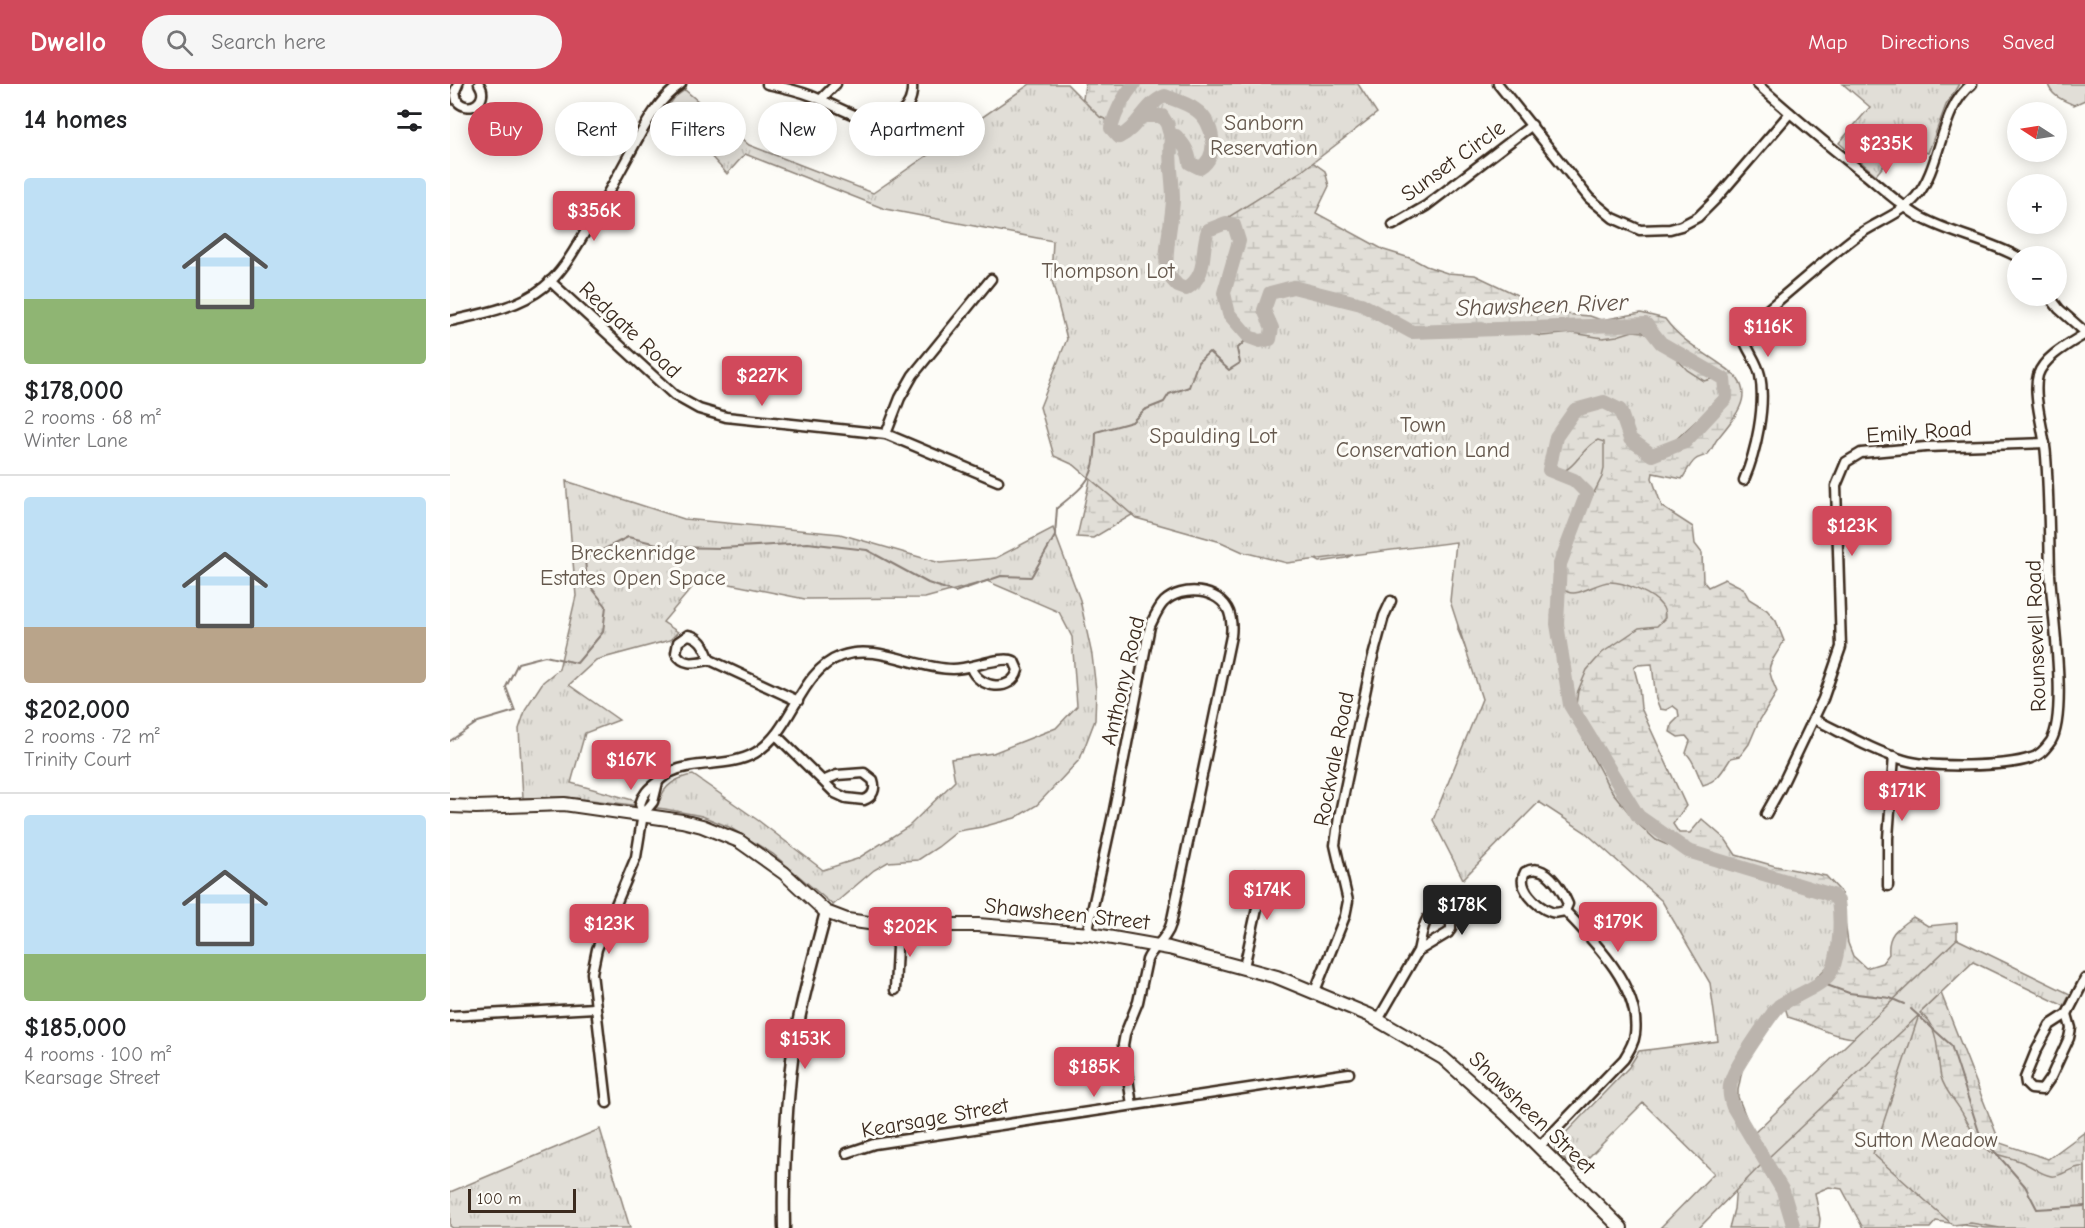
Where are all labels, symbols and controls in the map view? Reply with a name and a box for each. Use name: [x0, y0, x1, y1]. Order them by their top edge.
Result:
search box: [142, 15, 562, 69]
text: Dwello: [30, 26, 106, 58]
icon: search: [163, 26, 196, 59]
text: Search here: [211, 29, 326, 55]
text: Map: [1808, 30, 1848, 54]
text: Directions: [1881, 30, 1970, 54]
text: Saved: [2003, 30, 2055, 54]
chip: Buy: [468, 102, 543, 156]
chip: Rent: [555, 102, 638, 156]
chip: Filters: [650, 102, 746, 156]
chip: New: [758, 102, 837, 156]
chip: Apartment: [849, 102, 985, 156]
north arrow: [2007, 102, 2067, 162]
map controls: [2007, 102, 2067, 306]
icon: filters: [393, 104, 426, 137]
text: 14 homes: [24, 105, 127, 135]
park label: Sanborn Reservation: [1210, 110, 1318, 161]
street label: Sunset Circle: [1396, 115, 1510, 207]
pin: $235K: [1844, 124, 1928, 175]
text: $235K: [1859, 132, 1913, 155]
button: +: [2007, 174, 2067, 234]
pin: $356K: [552, 191, 636, 242]
text: $356K: [567, 199, 621, 222]
icon: home: [171, 217, 279, 325]
button: −: [2007, 246, 2067, 306]
park label: Thompson Lot: [1041, 258, 1175, 284]
street label: Redgate Road: [574, 276, 686, 384]
water label: Shawsheen River: [1455, 288, 1630, 322]
pin: $116K: [1726, 307, 1810, 358]
text: $116K: [1743, 315, 1793, 338]
pin: $227K: [720, 356, 804, 407]
text: $227K: [736, 364, 788, 387]
text: $178,000: [24, 376, 124, 406]
text: 2 rooms · 68 m²: [24, 406, 161, 429]
park label: Town Conservation Land: [1336, 412, 1510, 463]
street label: Emily Road: [1865, 415, 1973, 449]
park label: Spaulding Lot: [1149, 423, 1277, 449]
text: Winter Lane: [24, 429, 128, 452]
pin: $123K: [1810, 506, 1894, 557]
text: $123K: [1827, 514, 1877, 537]
icon: home: [171, 536, 279, 644]
park label: Breckenridge Estates Open Space: [540, 540, 726, 591]
street label: Rounsevell Road: [2020, 559, 2052, 713]
street label: Anthony Road: [1096, 614, 1150, 748]
street label: Rockvale Road: [1308, 690, 1360, 828]
text: $202,000: [24, 695, 130, 725]
text: 2 rooms · 72 m²: [24, 725, 160, 748]
pin: $167K: [589, 740, 673, 791]
text: Trinity Court: [24, 748, 131, 771]
text: $167K: [606, 748, 656, 771]
pin: $171K: [1860, 771, 1944, 822]
text: $171K: [1878, 779, 1926, 802]
icon: home: [171, 854, 279, 962]
pin: $174K: [1225, 870, 1309, 921]
text: $174K: [1243, 878, 1291, 901]
pin: $178K: [1420, 885, 1504, 936]
street label: Shawsheen Street: [983, 892, 1152, 936]
text: $178K: [1437, 893, 1487, 916]
pin: $179K: [1576, 902, 1660, 953]
pin: $123K: [567, 904, 651, 955]
pin: $202K: [868, 907, 952, 958]
text: $179K: [1593, 910, 1643, 933]
text: $123K: [584, 912, 634, 935]
text: $202K: [883, 915, 937, 938]
text: $185,000: [24, 1013, 127, 1043]
pin: $153K: [763, 1019, 847, 1070]
text: $153K: [779, 1027, 831, 1050]
text: 4 rooms · 100 m²: [24, 1043, 171, 1066]
street label: Shawsheen Street: [1463, 1046, 1601, 1181]
pin: $185K: [1052, 1047, 1136, 1098]
text: $185K: [1068, 1055, 1120, 1078]
text: Kearsage Street: [24, 1066, 159, 1089]
street label: Kearsage Street: [859, 1092, 1011, 1144]
park label: Sutton Meadow: [1854, 1127, 1998, 1153]
scale bar: [468, 1186, 576, 1214]
text: 100 m: [477, 1190, 521, 1208]

